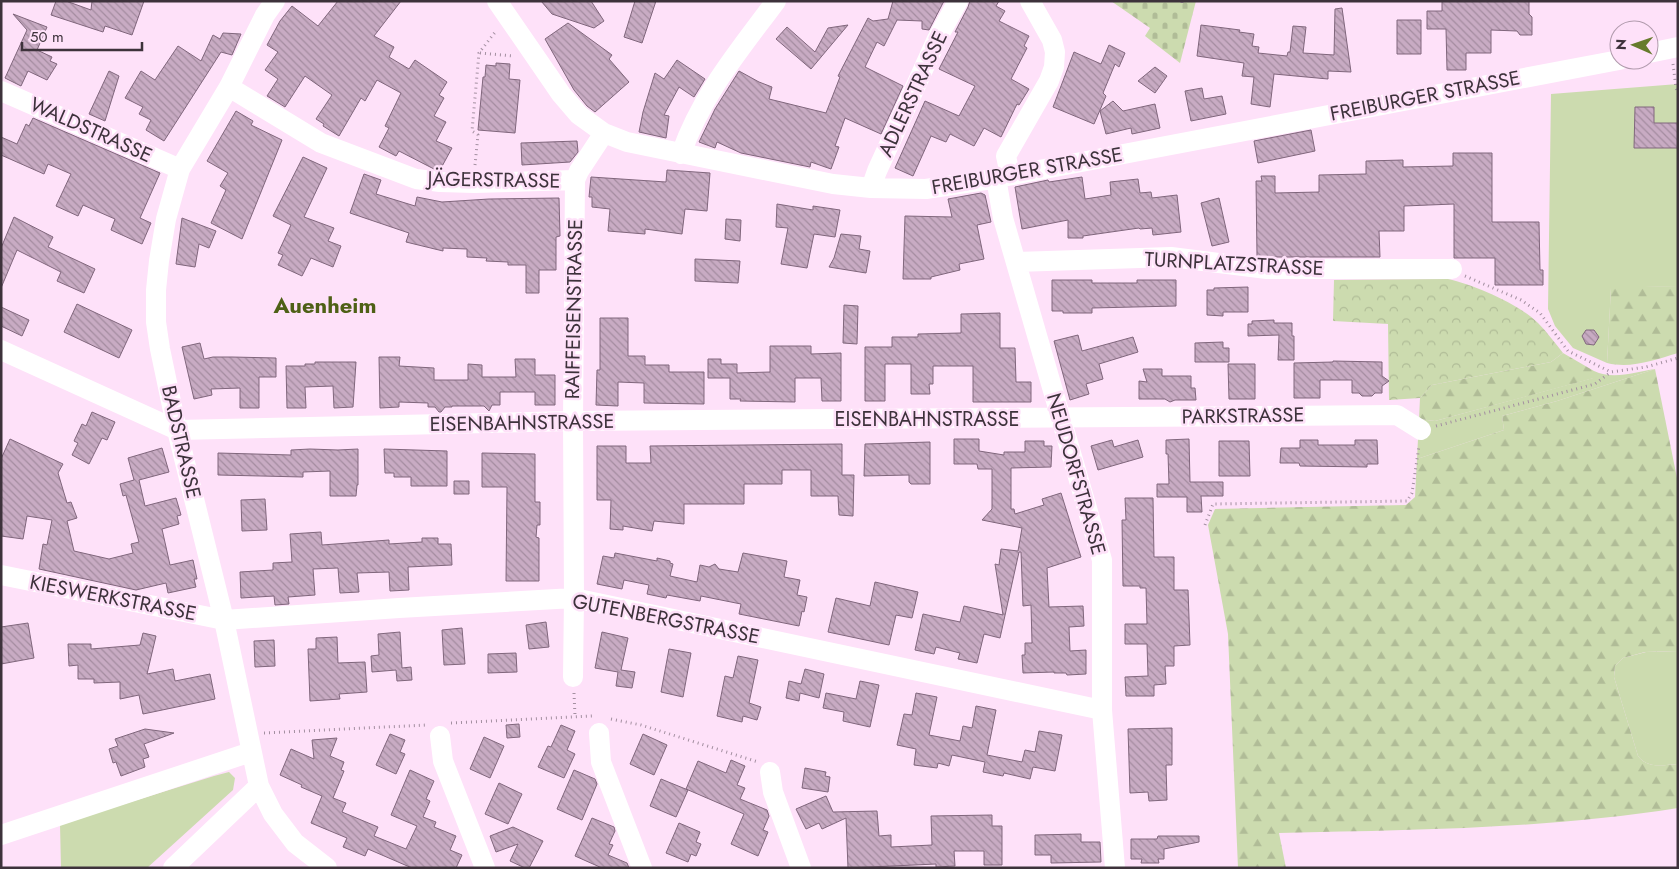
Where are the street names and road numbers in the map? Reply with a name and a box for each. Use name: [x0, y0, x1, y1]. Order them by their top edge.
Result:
street label: ADLERSTRASSE: [871, 26, 955, 162]
street label: FREIBURGER STRASSE: [1327, 63, 1523, 129]
street label: WALDSTRASSE: [25, 90, 157, 170]
street label: FREIBURGER STRASSE: [929, 140, 1125, 202]
street label: JÄGERSTRASSE: [424, 164, 561, 196]
street label: RAIFFEISENSTRASSE: [558, 219, 590, 399]
street label: TURNPLATZSTRASSE: [1144, 245, 1324, 283]
street label: BADSTRASSE: [154, 383, 208, 501]
street label: NEUDORFSTRASSE: [1039, 390, 1113, 558]
street label: PARKSTRASSE: [1181, 400, 1305, 432]
street label: EISENBAHNSTRASSE: [835, 405, 1019, 434]
street label: EISENBAHNSTRASSE: [429, 407, 615, 439]
street label: KIESWERKSTRASSE: [27, 568, 199, 628]
street label: GUTENBERGSTRASSE: [570, 587, 762, 651]

